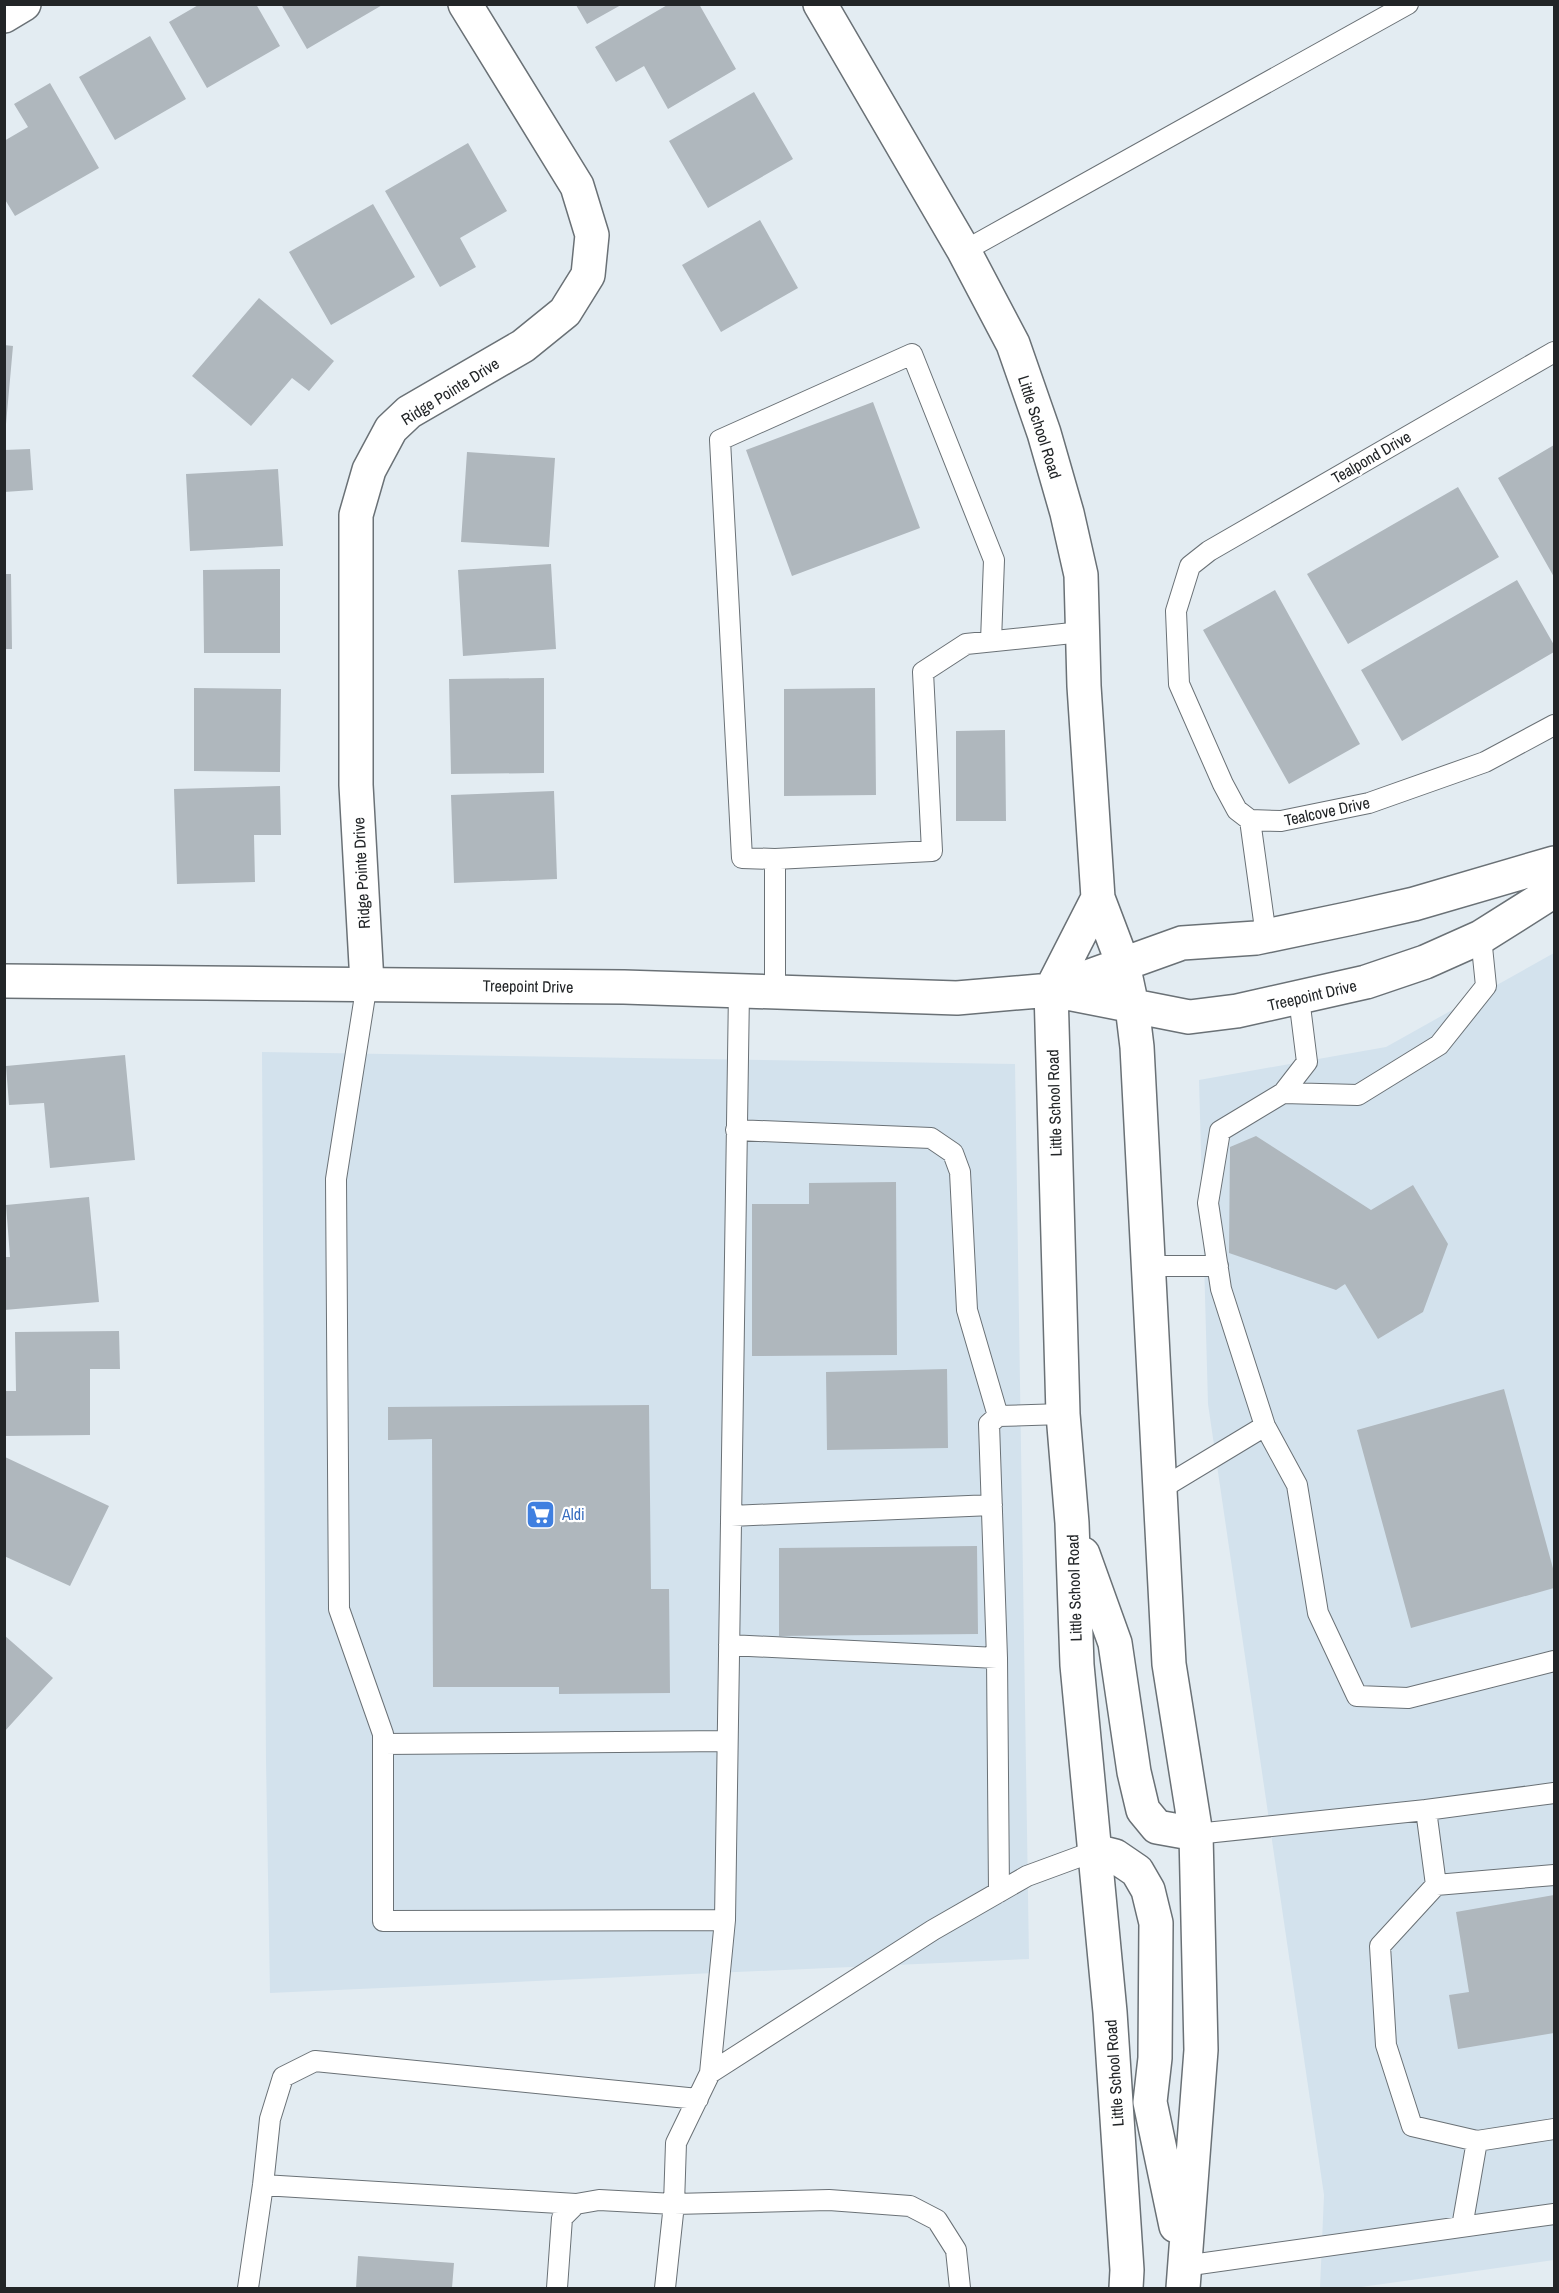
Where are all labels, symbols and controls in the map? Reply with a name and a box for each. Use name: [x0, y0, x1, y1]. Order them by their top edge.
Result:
street label: Ridge Pointe Drive: [397, 352, 503, 430]
street label: Little School Road: [1013, 373, 1067, 481]
street label: Tealpond Drive: [1327, 425, 1415, 489]
street label: Tealcove Drive: [1282, 791, 1372, 831]
street label: Ridge Pointe Drive: [347, 817, 375, 929]
street label: Treepoint Drive: [482, 974, 574, 998]
street label: Treepoint Drive: [1265, 974, 1359, 1016]
street label: Little School Road: [1041, 1049, 1067, 1157]
supermarket icon: Aldi: [525, 1498, 557, 1530]
place label: Aldi: [561, 1503, 585, 1525]
street label: Little School Road: [1061, 1534, 1087, 1642]
street label: Little School Road: [1099, 2019, 1129, 2127]

